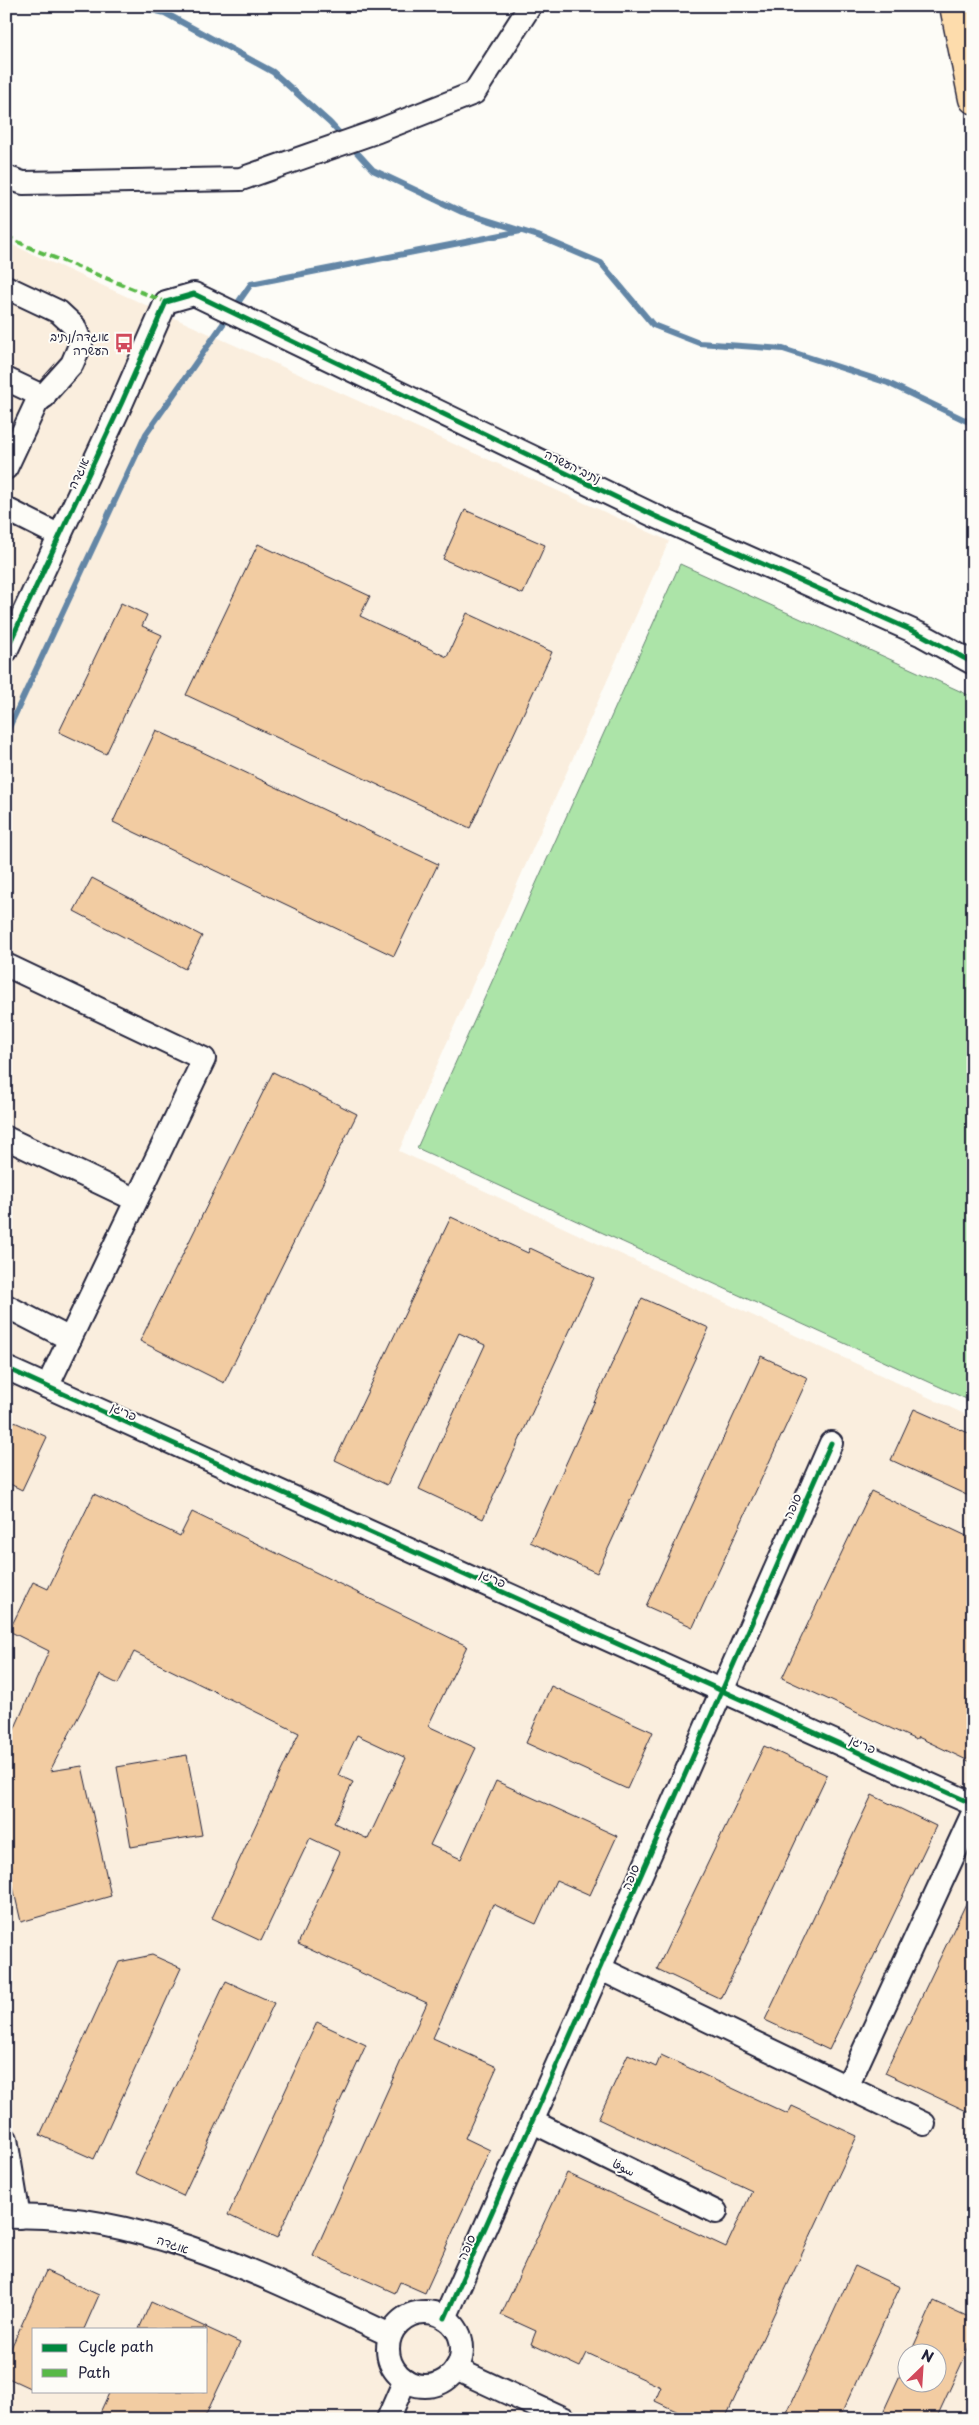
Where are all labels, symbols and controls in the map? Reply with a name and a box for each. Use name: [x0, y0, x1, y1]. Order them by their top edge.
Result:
place label: אוגדה/נתיב העשרה: [50, 327, 109, 359]
bus stop icon: אוגדה/נתיב העשרה: [113, 332, 135, 354]
street label: נתיב העשרה: [542, 445, 604, 487]
street label: אוגדה: [63, 454, 93, 492]
street label: פריגן: [108, 1397, 140, 1425]
street label: סופה: [778, 1490, 806, 1522]
street label: פריגן: [477, 1564, 509, 1592]
street label: פריגן: [847, 1730, 879, 1758]
street label: סופה: [617, 1861, 644, 1893]
street label: سوفا: [610, 2154, 638, 2180]
street label: אוגדה: [155, 2230, 192, 2258]
street label: סופה: [452, 2231, 480, 2263]
legend: [32, 2328, 208, 2392]
text: Cycle path: [78, 2334, 154, 2357]
north arrow: [896, 2342, 946, 2392]
text: N: [918, 2344, 937, 2368]
text: Path: [78, 2360, 110, 2383]

